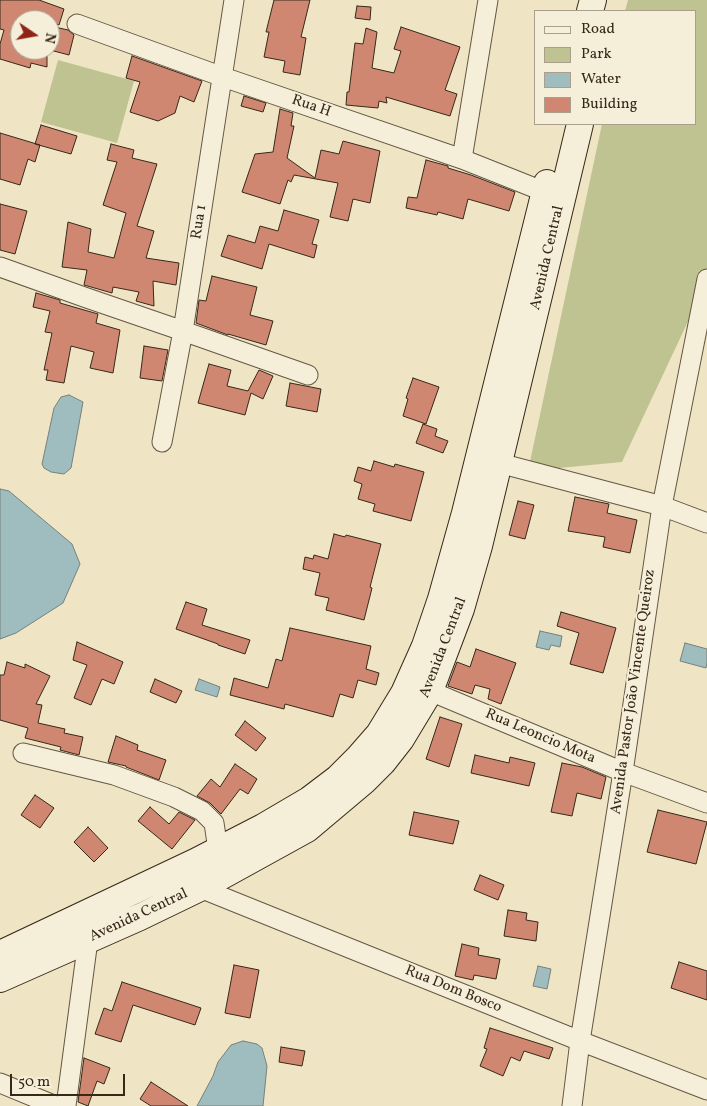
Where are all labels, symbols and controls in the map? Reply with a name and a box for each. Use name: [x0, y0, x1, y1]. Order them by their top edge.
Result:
north arrow: [10, 10, 60, 60]
legend: [534, 10, 697, 125]
text: Road: [581, 19, 615, 40]
text: N: [39, 31, 60, 45]
text: Park: [581, 44, 612, 65]
text: Water: [581, 69, 621, 90]
street label: Rua H: [289, 92, 333, 122]
text: Building: [581, 94, 637, 115]
street label: Rua 1: [188, 203, 212, 241]
street label: Avenida Central: [527, 204, 569, 312]
street label: Avenida Pastor João Vincente Queiroz: [608, 568, 660, 816]
street label: Avenida Central: [417, 595, 471, 701]
street label: Rua Leoncio Mota: [482, 706, 598, 768]
street label: Avenida Central: [87, 885, 191, 947]
street label: Rua Dom Bosco: [402, 962, 504, 1018]
scale bar: [12, 1064, 128, 1096]
text: 50 m: [18, 1072, 50, 1093]

